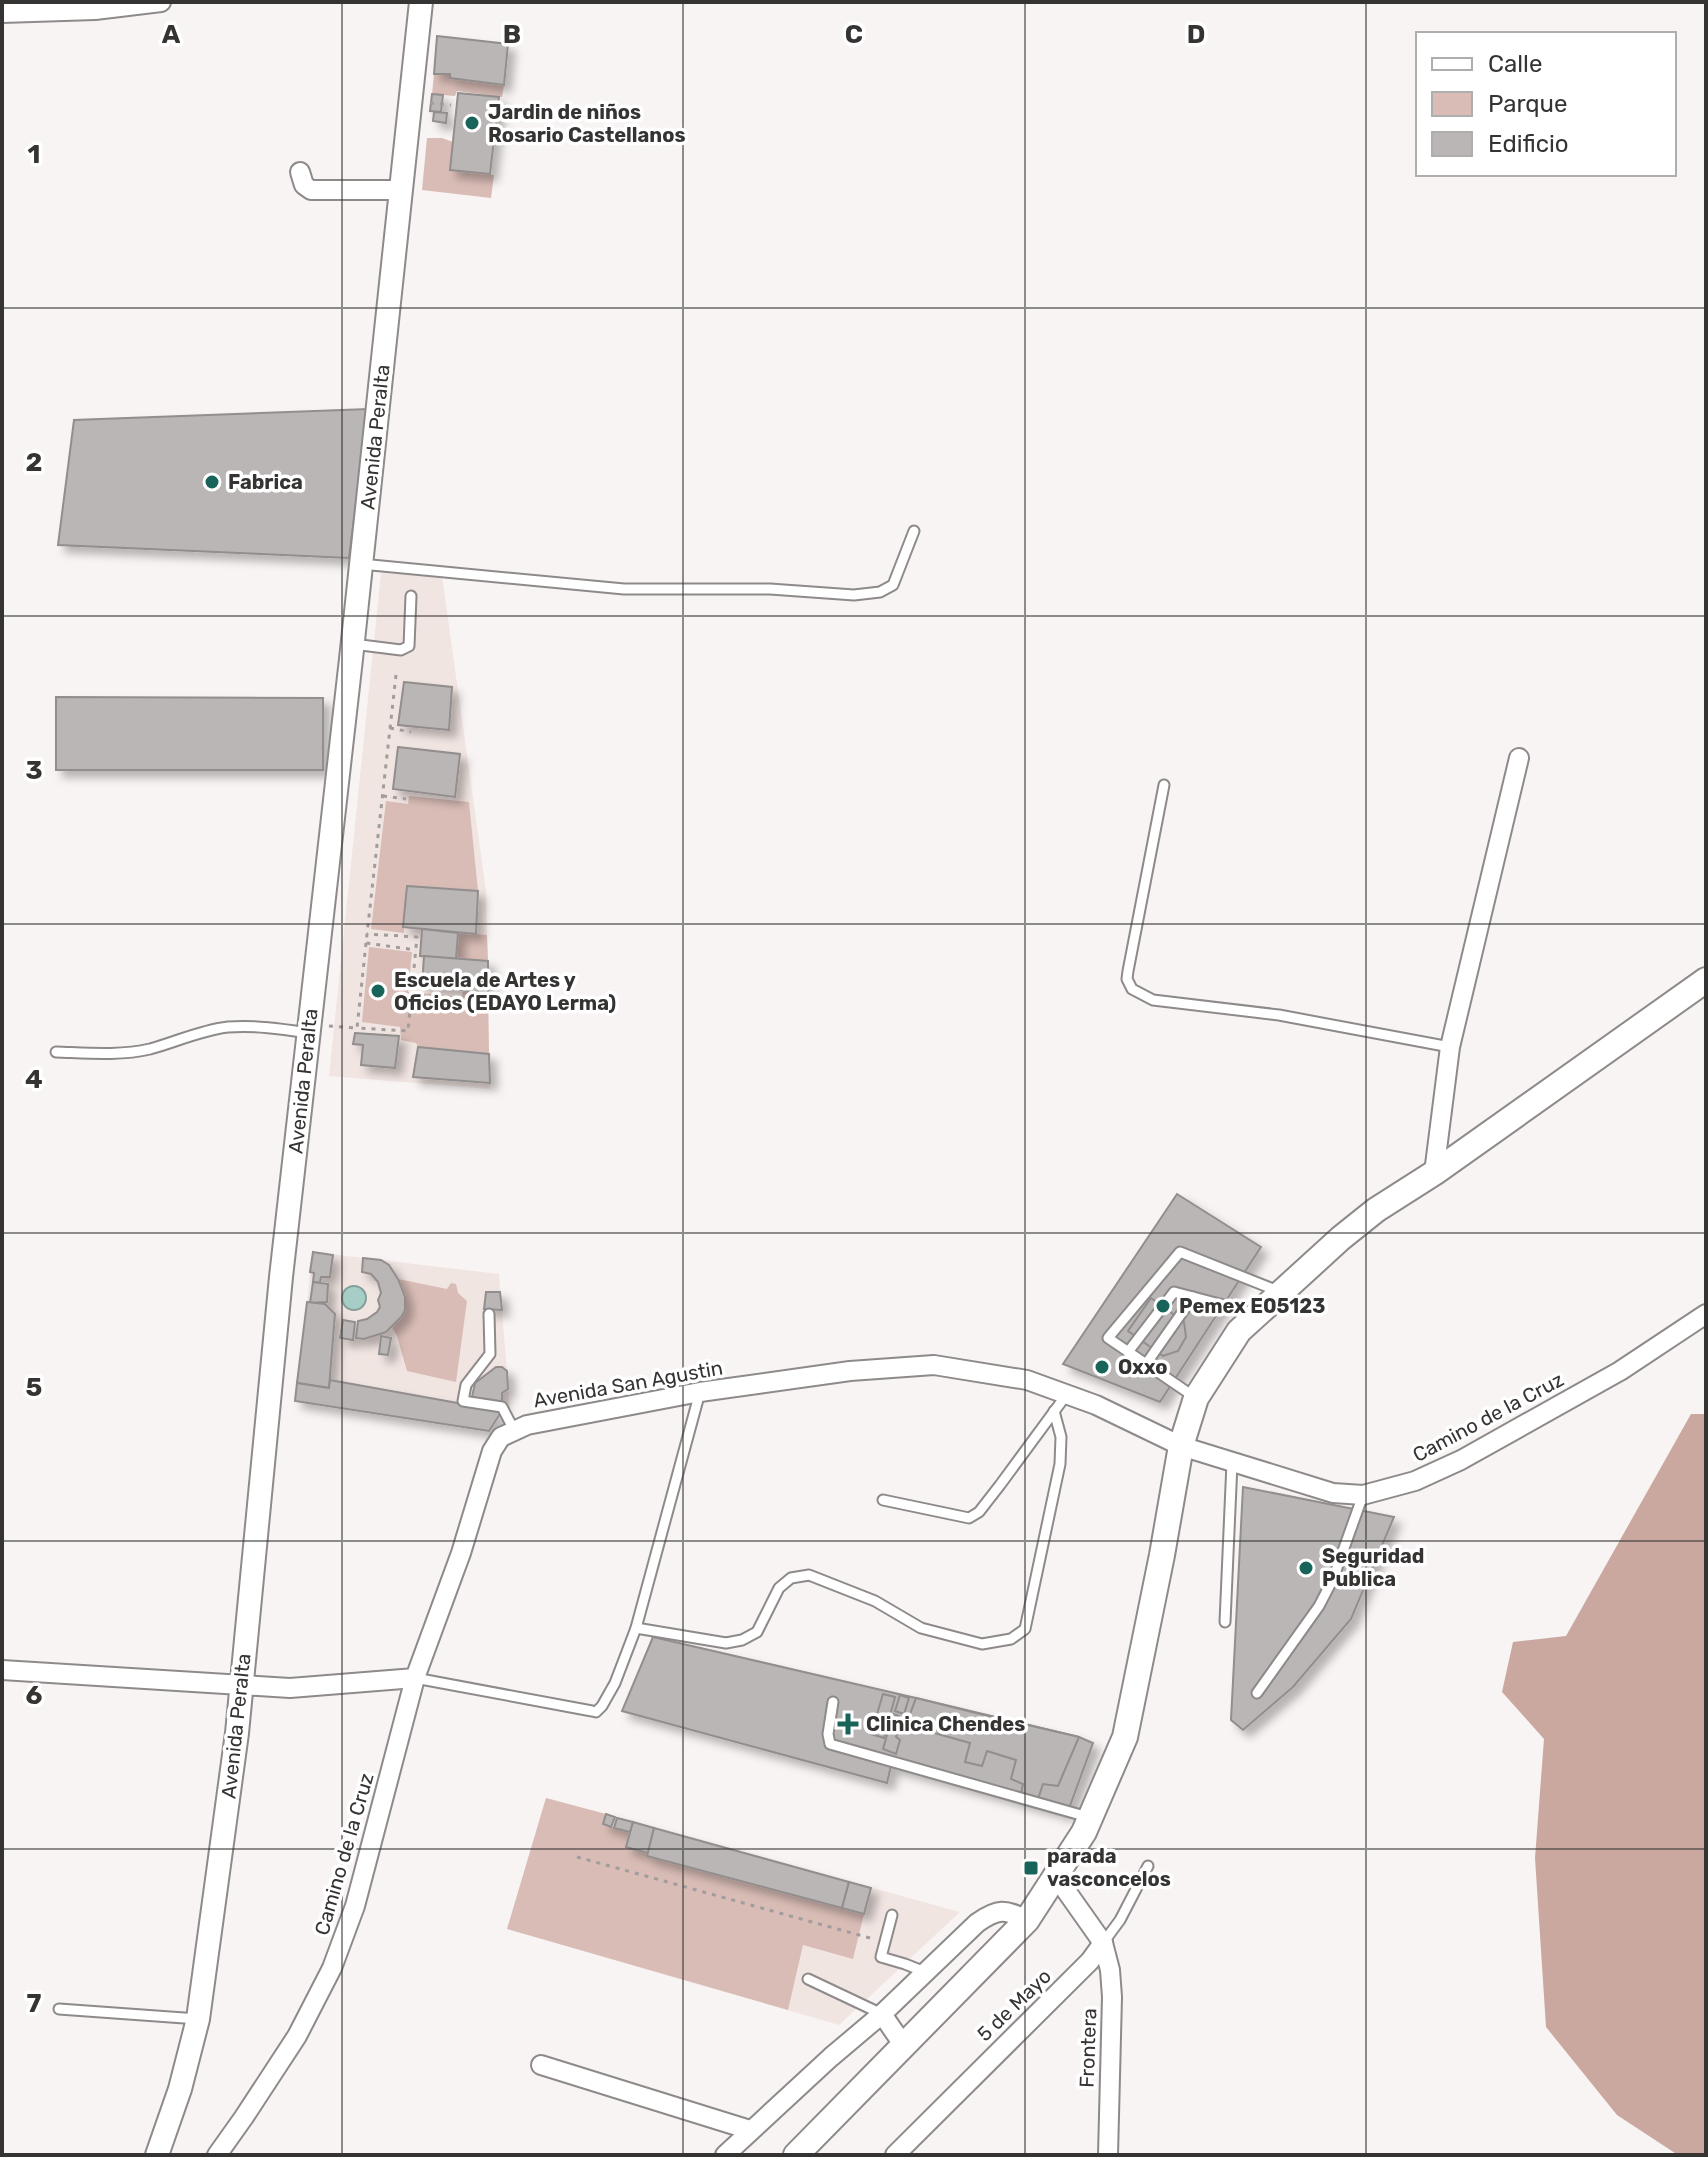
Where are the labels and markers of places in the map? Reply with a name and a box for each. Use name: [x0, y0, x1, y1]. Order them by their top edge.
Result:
place label: Jardin de niños Rosario Castellanos: [488, 100, 686, 147]
marker: Jardin de niños Rosario Castellanos: [463, 114, 481, 132]
place label: Fabrica: [228, 470, 303, 494]
marker: Fabrica: [203, 473, 221, 491]
place label: Escuela de Artes y Oficios (EDAYO Lerma): [394, 968, 616, 1015]
marker: Escuela de Artes y Oficios (EDAYO Lerma): [369, 982, 387, 1000]
place label: Pemex E05123: [1179, 1294, 1325, 1318]
marker: Pemex E05123: [1154, 1297, 1172, 1315]
place label: Oxxo: [1118, 1355, 1167, 1379]
marker: Oxxo: [1093, 1358, 1111, 1376]
place label: Seguridad Publica: [1322, 1544, 1424, 1591]
marker: Seguridad Publica: [1297, 1559, 1315, 1577]
place label: Clinica Chendes: [866, 1712, 1025, 1736]
marker: Clinica Chendes: [837, 1713, 859, 1735]
place label: parada vasconcelos: [1047, 1844, 1171, 1891]
marker: parada vasconcelos: [1022, 1859, 1040, 1877]

